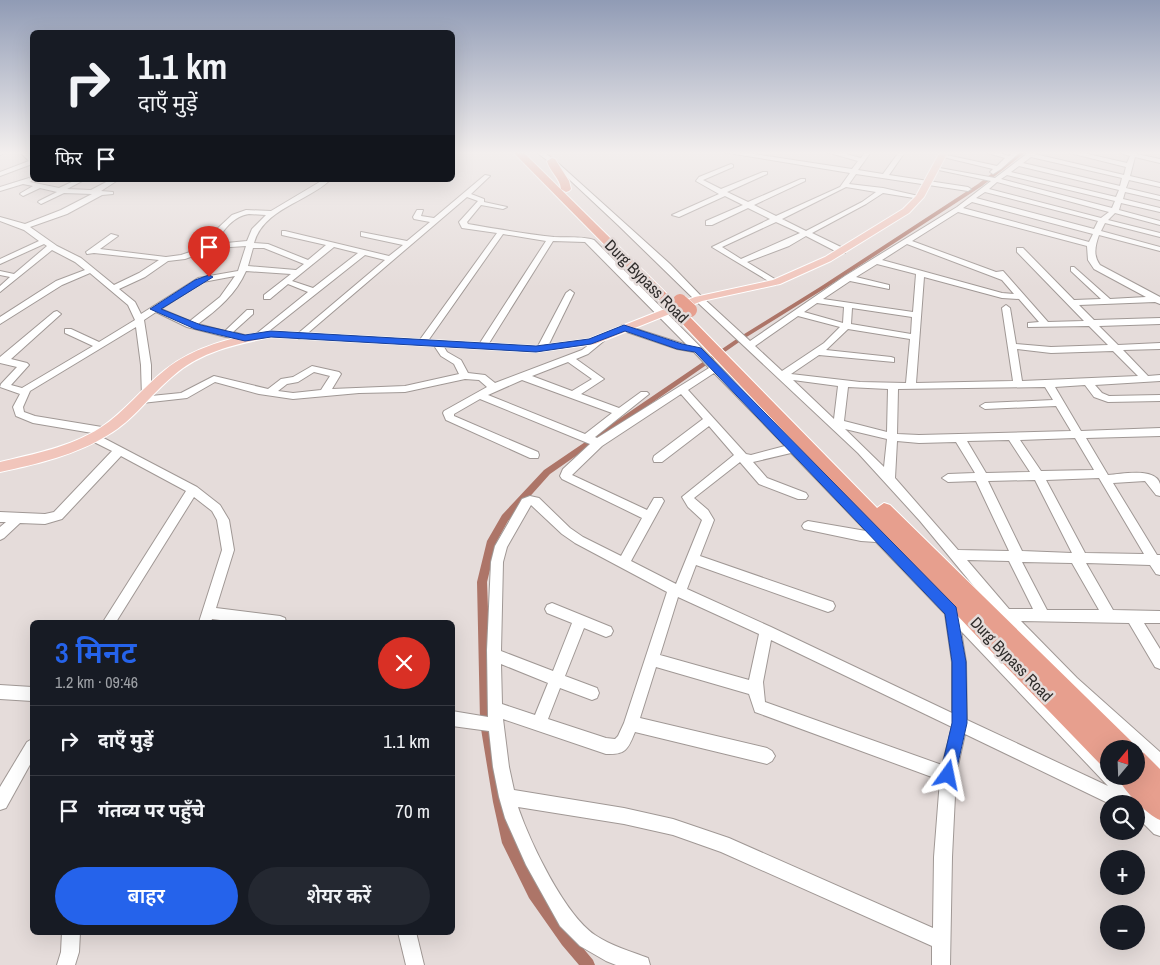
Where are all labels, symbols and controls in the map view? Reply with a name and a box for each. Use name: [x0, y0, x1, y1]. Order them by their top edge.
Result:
text: 1.1 km: [138, 43, 227, 90]
icon: right: [55, 50, 120, 115]
text: दाएँ मुड़ें: [138, 88, 198, 118]
text: फिर: [55, 145, 82, 171]
icon: arrive: [92, 145, 120, 173]
pin: [188, 226, 230, 277]
icon: arrive: [195, 233, 223, 261]
street label: Durg Bypass Road: [600, 234, 694, 328]
street label: Durg Bypass Road: [966, 612, 1058, 706]
text: 3 मिनट: [55, 632, 136, 672]
button: close: [378, 637, 430, 689]
text: 1.2 km · 09:46: [55, 671, 138, 693]
icon: right: [55, 727, 83, 755]
text: दाएँ मुड़ें: [98, 727, 153, 753]
text: 1.1 km: [383, 728, 430, 754]
north arrow: [1100, 740, 1145, 785]
map controls: [1100, 740, 1145, 950]
position arrow: [921, 748, 973, 800]
button: search: [1100, 795, 1145, 840]
icon: arrive: [55, 797, 83, 825]
text: गंतव्य पर पहुँचे: [98, 797, 204, 823]
text: 70 m: [395, 798, 430, 824]
button: +: [1100, 850, 1145, 895]
button: बाहर: [55, 867, 238, 925]
button: शेयर करें: [248, 867, 430, 925]
button: −: [1100, 905, 1145, 950]

